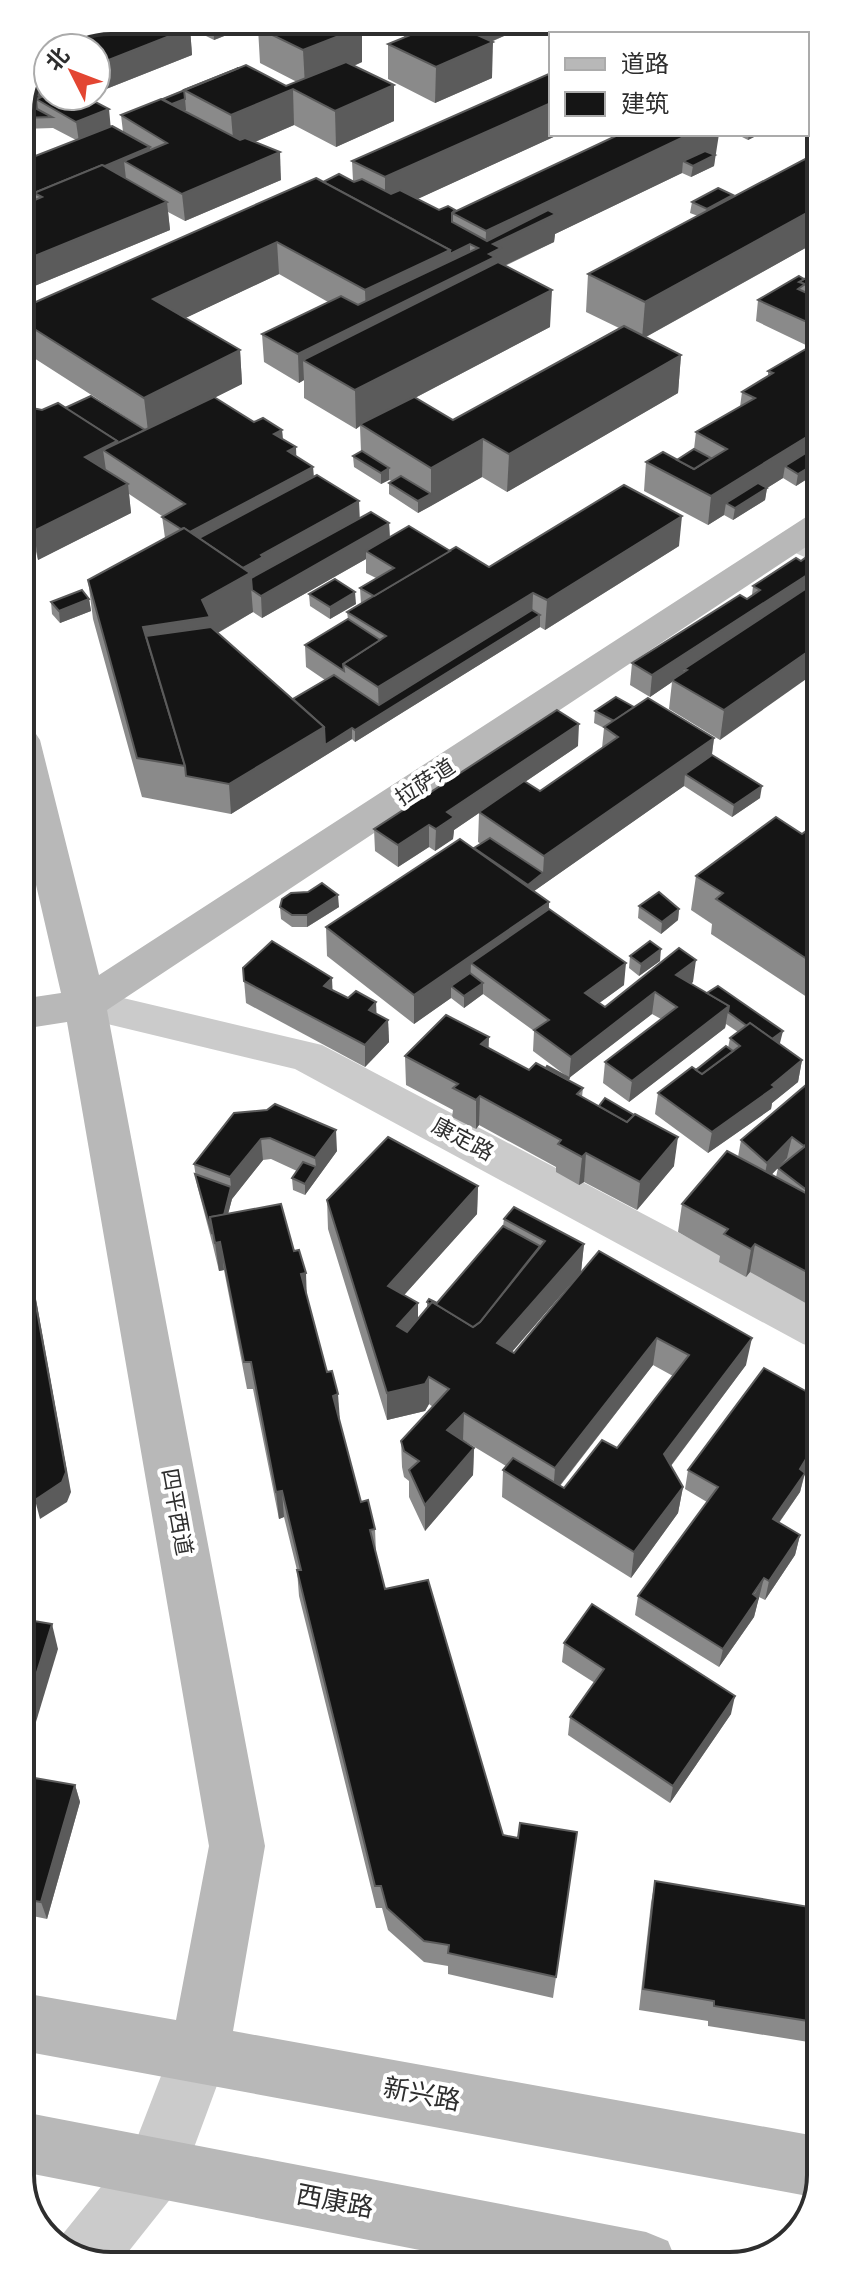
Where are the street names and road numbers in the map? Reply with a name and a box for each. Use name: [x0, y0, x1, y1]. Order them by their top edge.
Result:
street label: 拉萨道: [389, 752, 461, 812]
street label: 康定路: [427, 1111, 499, 1167]
street label: 四平西道: [155, 1466, 199, 1558]
street label: 新兴路: [380, 2070, 464, 2118]
street label: 西康路: [293, 2177, 377, 2225]

